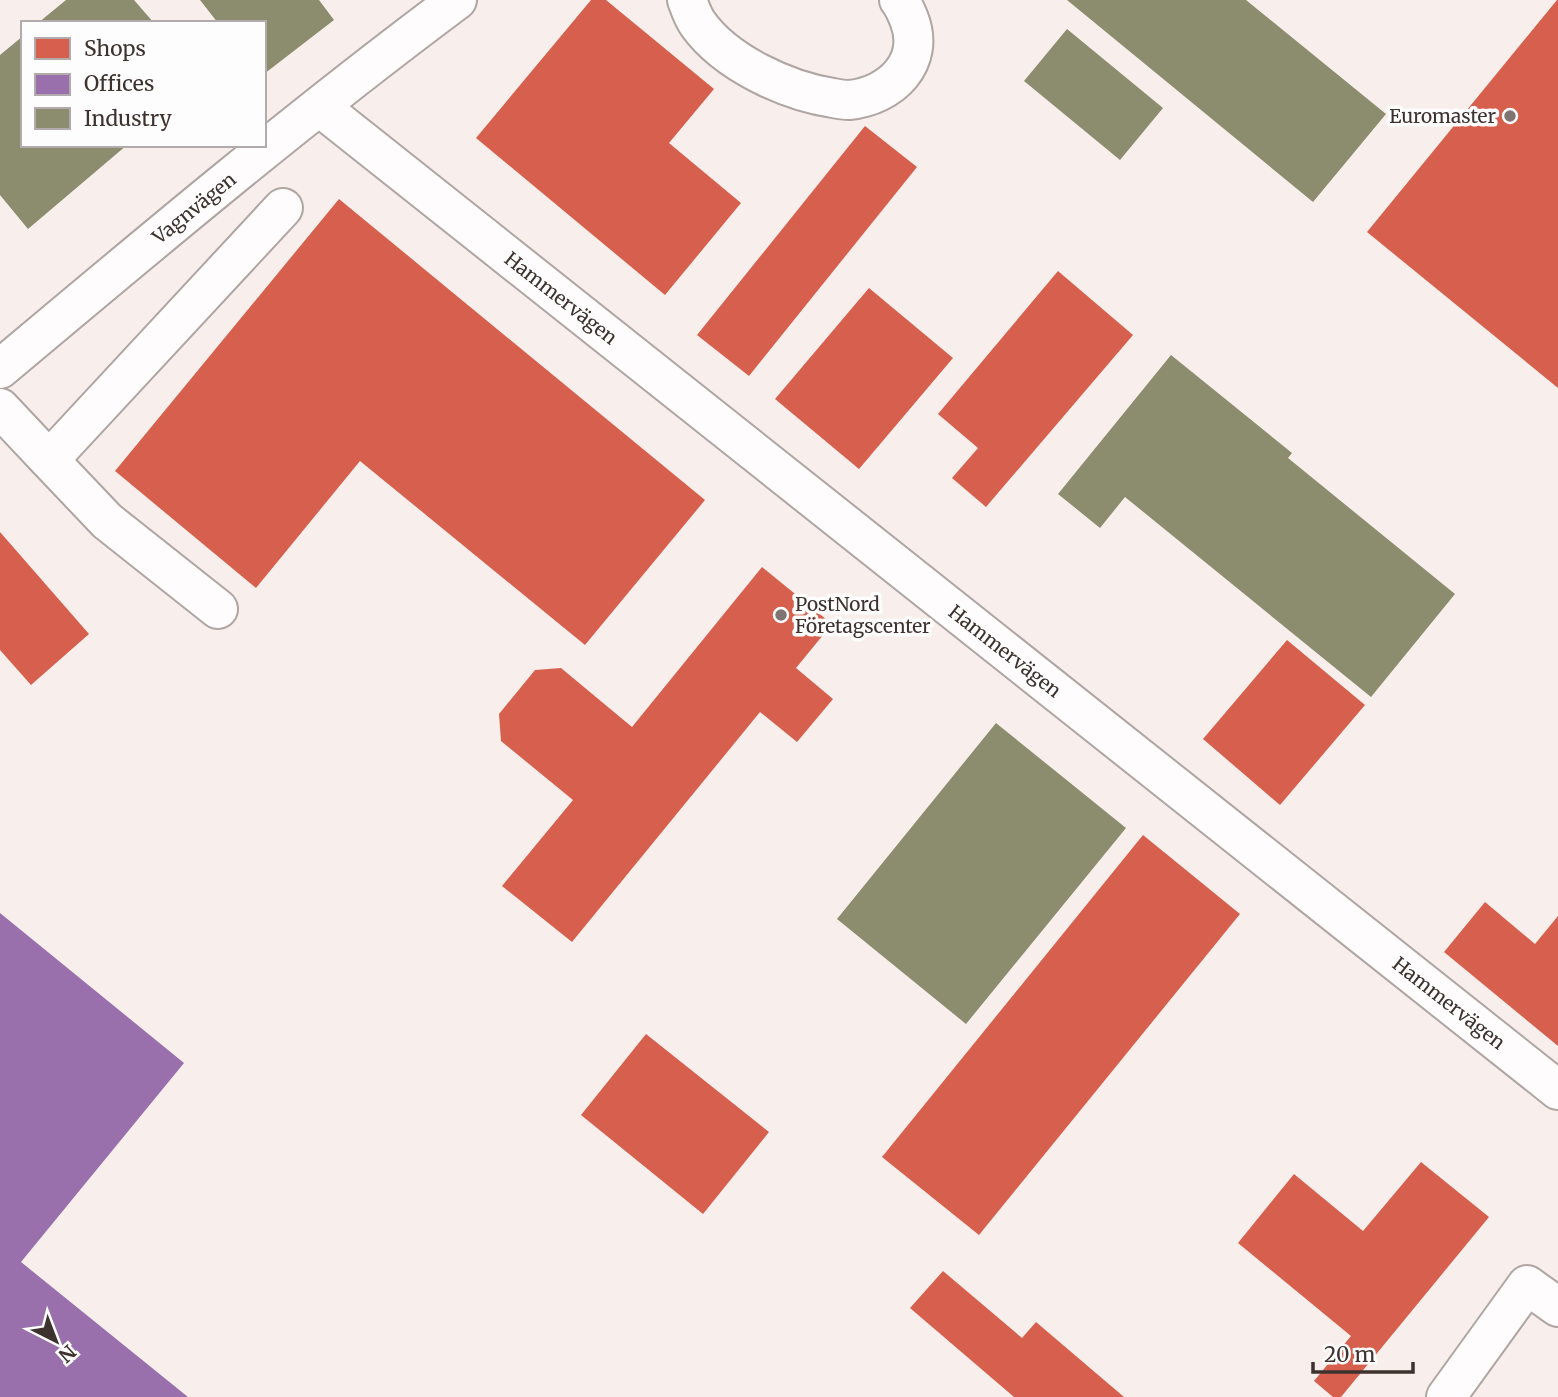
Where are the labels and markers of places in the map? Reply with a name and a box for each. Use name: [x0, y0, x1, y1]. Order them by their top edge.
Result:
place label: Euromaster: [1389, 104, 1496, 128]
marker: Euromaster: [1502, 108, 1518, 124]
place label: PostNord Företagscenter: [795, 592, 931, 638]
marker: PostNord Företagscenter: [773, 607, 789, 623]

